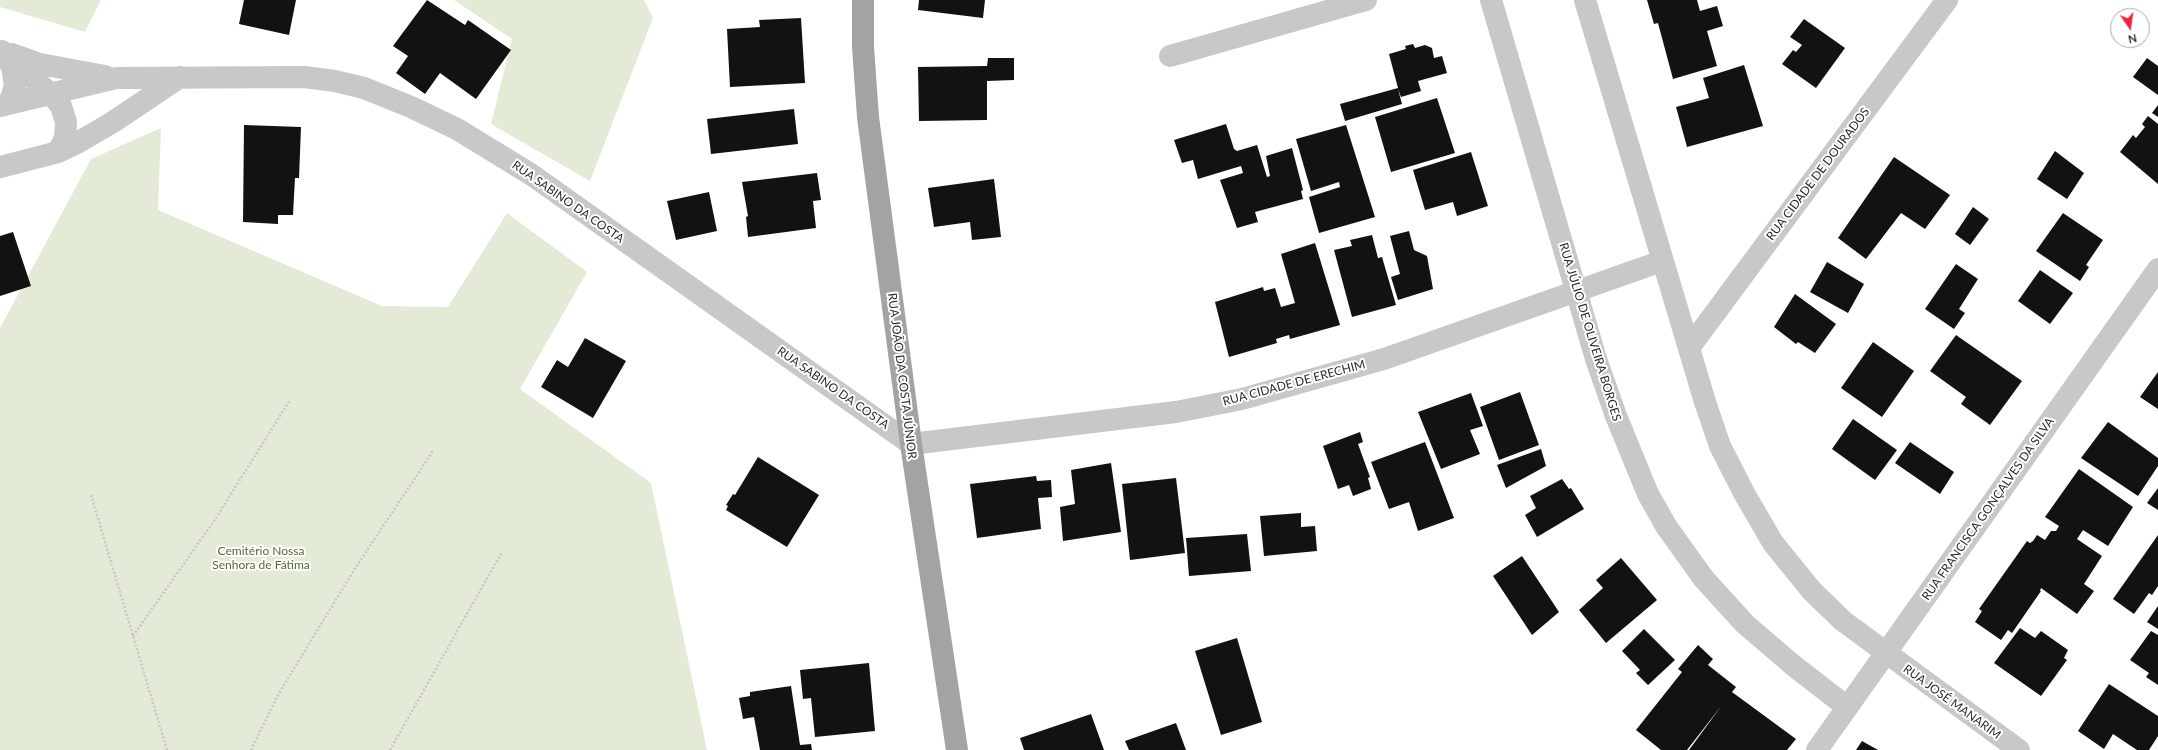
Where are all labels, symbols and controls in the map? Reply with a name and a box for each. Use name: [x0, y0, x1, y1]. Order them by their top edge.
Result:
north arrow: [2110, 8, 2150, 48]
text: N: [2127, 32, 2138, 46]
street label: RUA CIDADE DE DOURADOS: [1763, 105, 1873, 243]
street label: RUA SABINO DA COSTA: [509, 158, 627, 246]
street label: RUA JÚLIO DE OLIVEIRA BORGES: [1556, 241, 1624, 423]
street label: RUA JOÃO DA COSTA JÚNIOR: [885, 292, 919, 460]
street label: RUA SABINO DA COSTA: [774, 344, 892, 432]
street label: RUA CIDADE DE ERECHIM: [1221, 357, 1367, 409]
street label: RUA FRANCISCA GONÇALVES DA SILVA: [1919, 415, 2057, 603]
park label: Cemitério Nossa Senhora de Fátima: [212, 544, 310, 572]
street label: RUA JOSÉ MANARIM: [1900, 662, 2004, 742]

